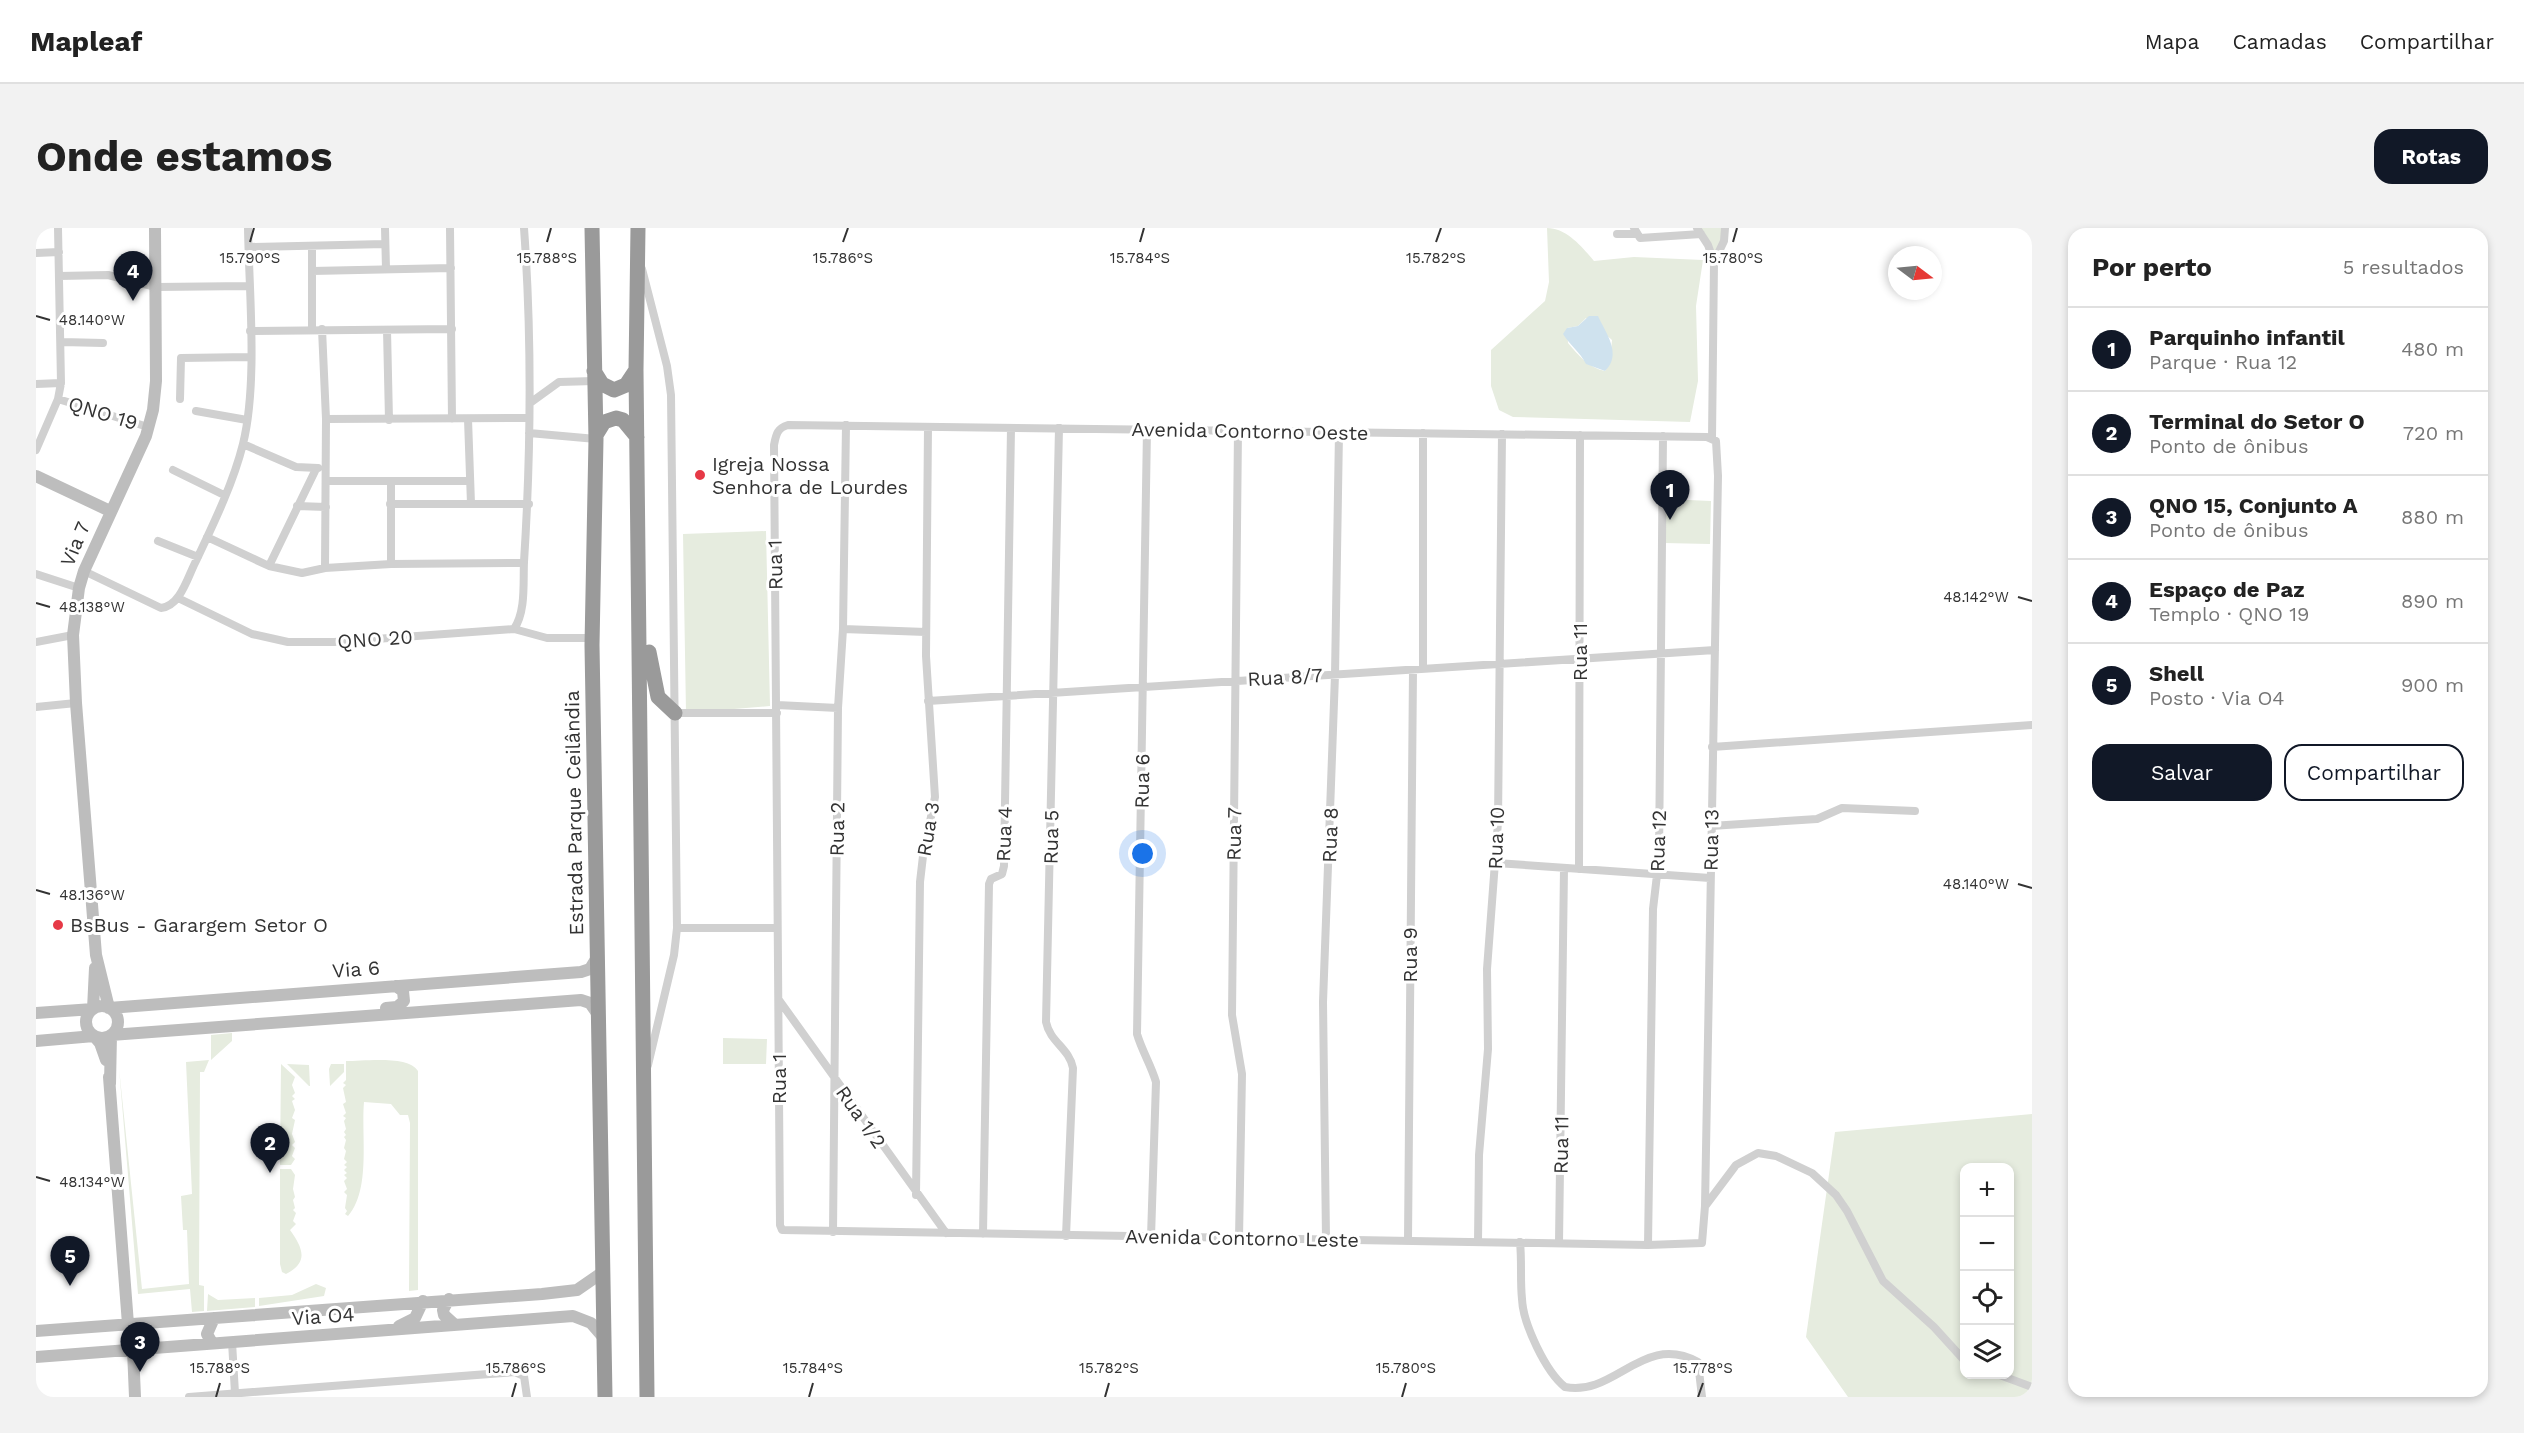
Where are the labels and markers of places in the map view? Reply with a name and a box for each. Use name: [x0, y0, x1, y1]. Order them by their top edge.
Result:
pin: 4: [114, 251, 152, 301]
place label: Igreja Nossa Senhora de Lourdes: [712, 452, 908, 499]
marker: Igreja Nossa Senhora de Lourdes: [693, 468, 707, 482]
pin: 1: [1650, 470, 1690, 520]
place label: BsBus - Garargem Setor O: [70, 913, 328, 937]
marker: BsBus - Garargem Setor O: [51, 918, 65, 932]
pin: 2: [250, 1124, 290, 1173]
pin: 5: [51, 1236, 90, 1286]
pin: 3: [120, 1322, 160, 1372]

